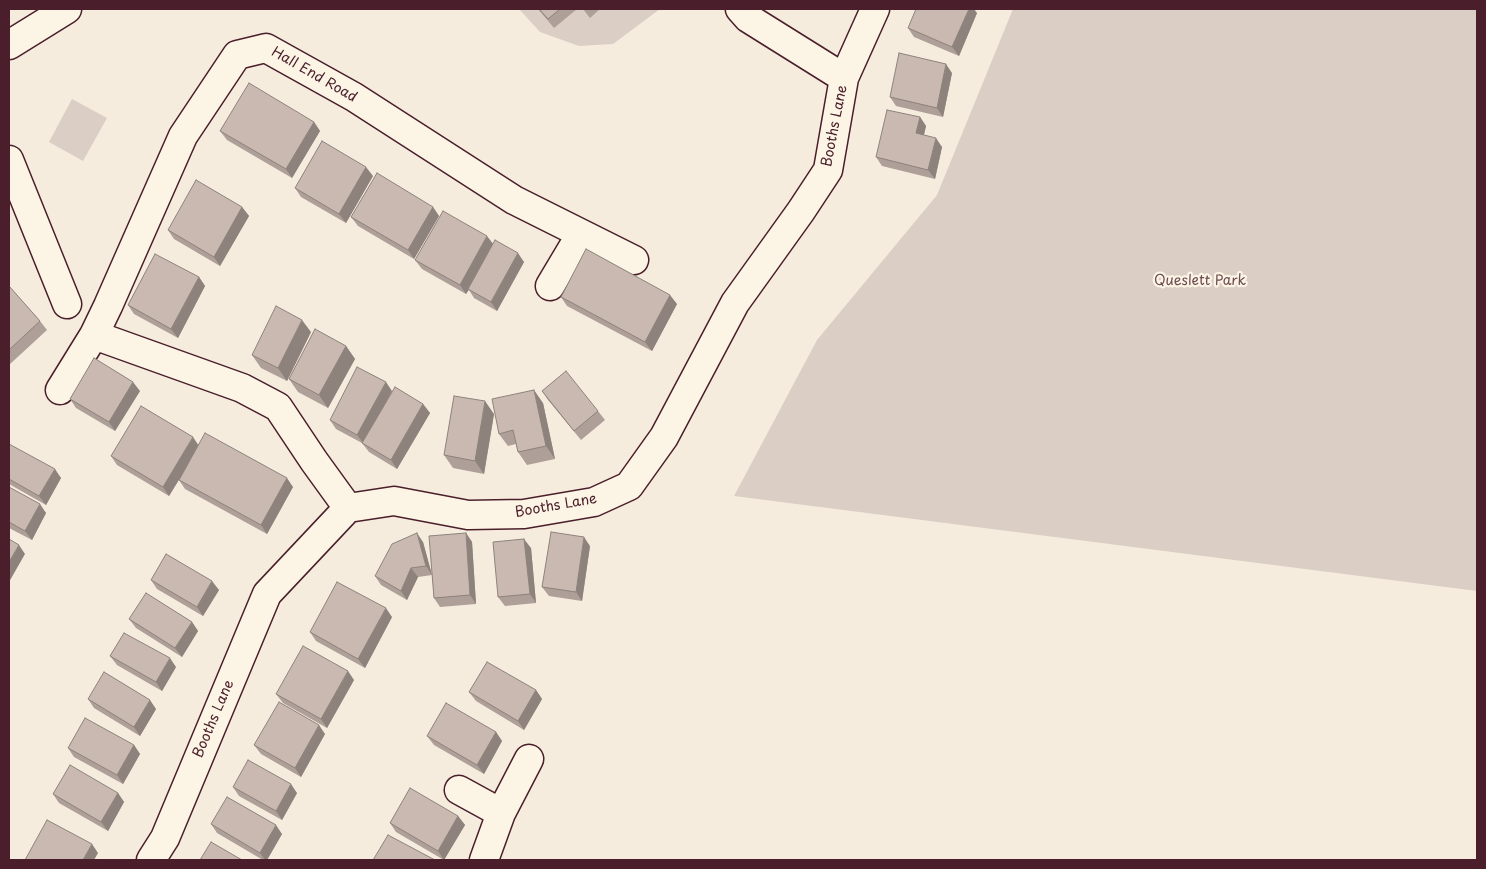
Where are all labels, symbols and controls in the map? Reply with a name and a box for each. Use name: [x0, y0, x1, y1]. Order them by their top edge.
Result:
street label: Hall End Road: [268, 44, 360, 106]
street label: Booths Lane: [819, 84, 851, 168]
park label: Queslett Park: [1154, 273, 1246, 289]
street label: Booths Lane: [514, 491, 598, 521]
street label: Booths Lane: [190, 678, 238, 760]

